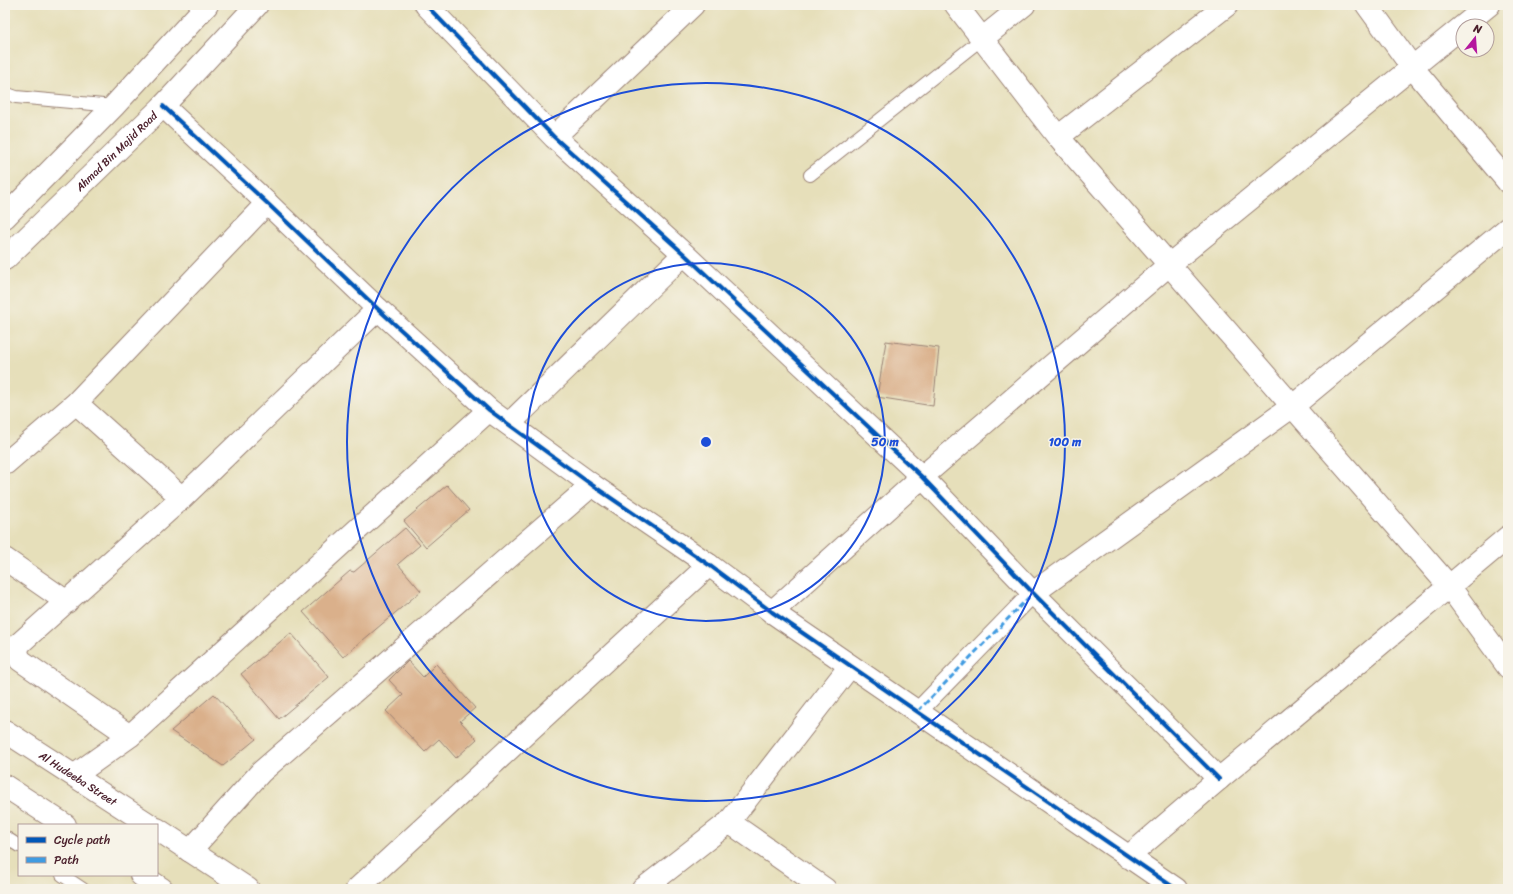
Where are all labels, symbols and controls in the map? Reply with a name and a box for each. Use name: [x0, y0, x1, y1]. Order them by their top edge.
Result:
north arrow: [1455, 18, 1495, 58]
text: N: [1470, 18, 1485, 39]
street label: Ahmad Bin Majid Road: [70, 106, 163, 197]
text: 50 m: [871, 431, 899, 453]
text: 100 m: [1049, 431, 1082, 453]
centre of rings: [699, 435, 713, 449]
street label: Al Hudeeba Street: [34, 746, 121, 811]
legend: [18, 824, 158, 876]
text: Cycle path: [54, 829, 110, 851]
text: Path: [54, 849, 79, 871]

